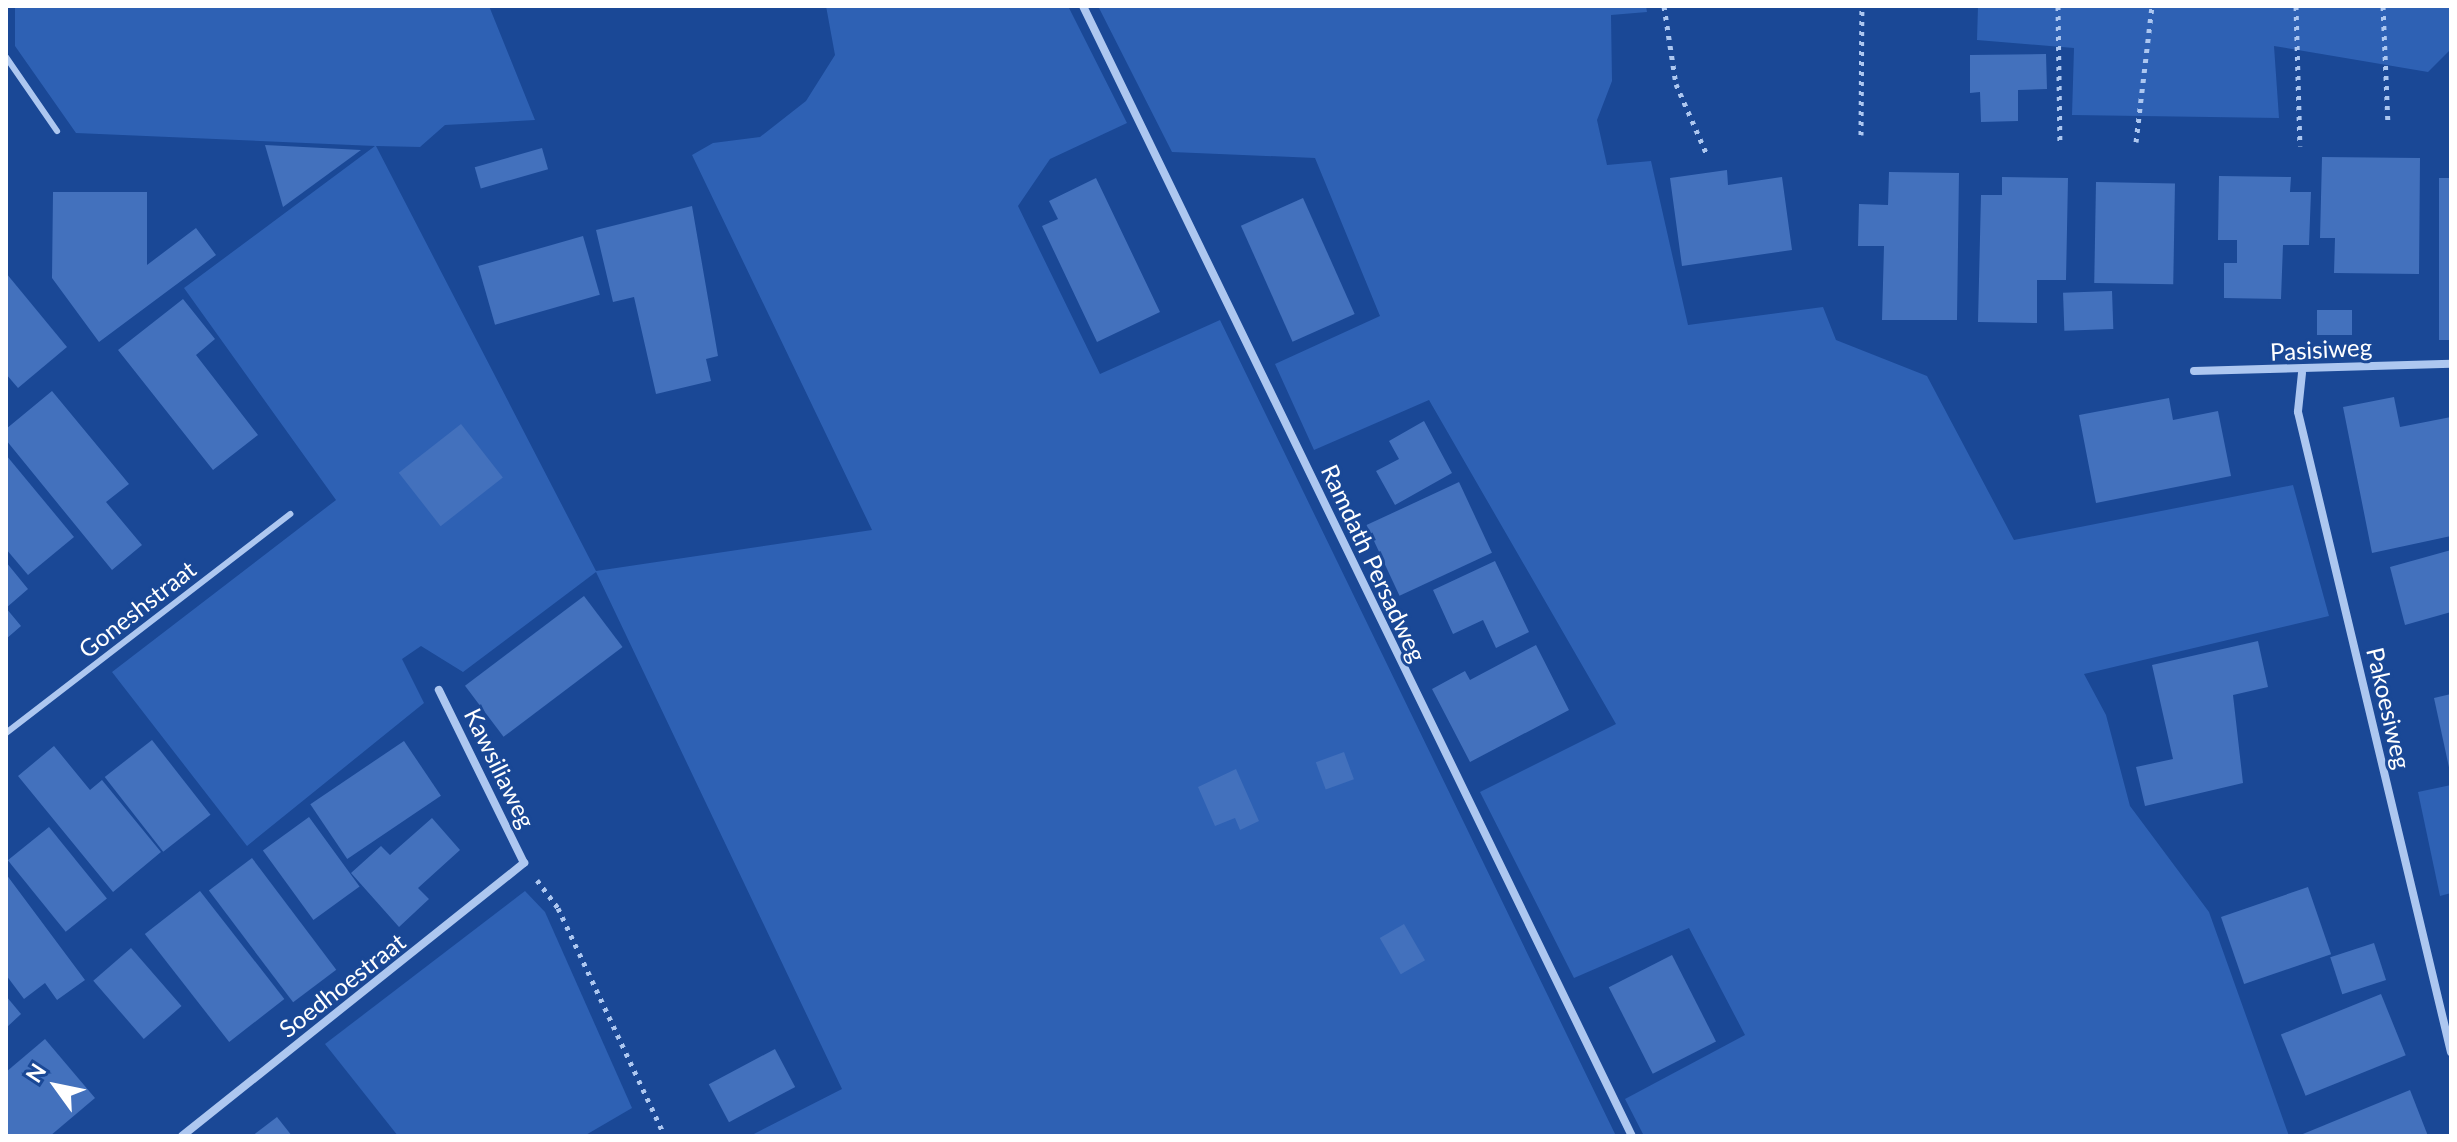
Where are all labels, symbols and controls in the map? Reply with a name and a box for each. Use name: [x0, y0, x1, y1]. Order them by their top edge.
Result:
street label: Pasisiweg: [2269, 332, 2373, 366]
street label: Ramdath Persadweg: [1316, 460, 1432, 666]
street label: Goneshstraat: [73, 554, 201, 664]
street label: Pakoesiweg: [2361, 644, 2417, 772]
street label: Kawsiliaweg: [459, 703, 541, 833]
street label: Soedhoestraat: [273, 927, 411, 1043]
north arrow: [16, 1046, 96, 1126]
text: N: [20, 1058, 51, 1087]

